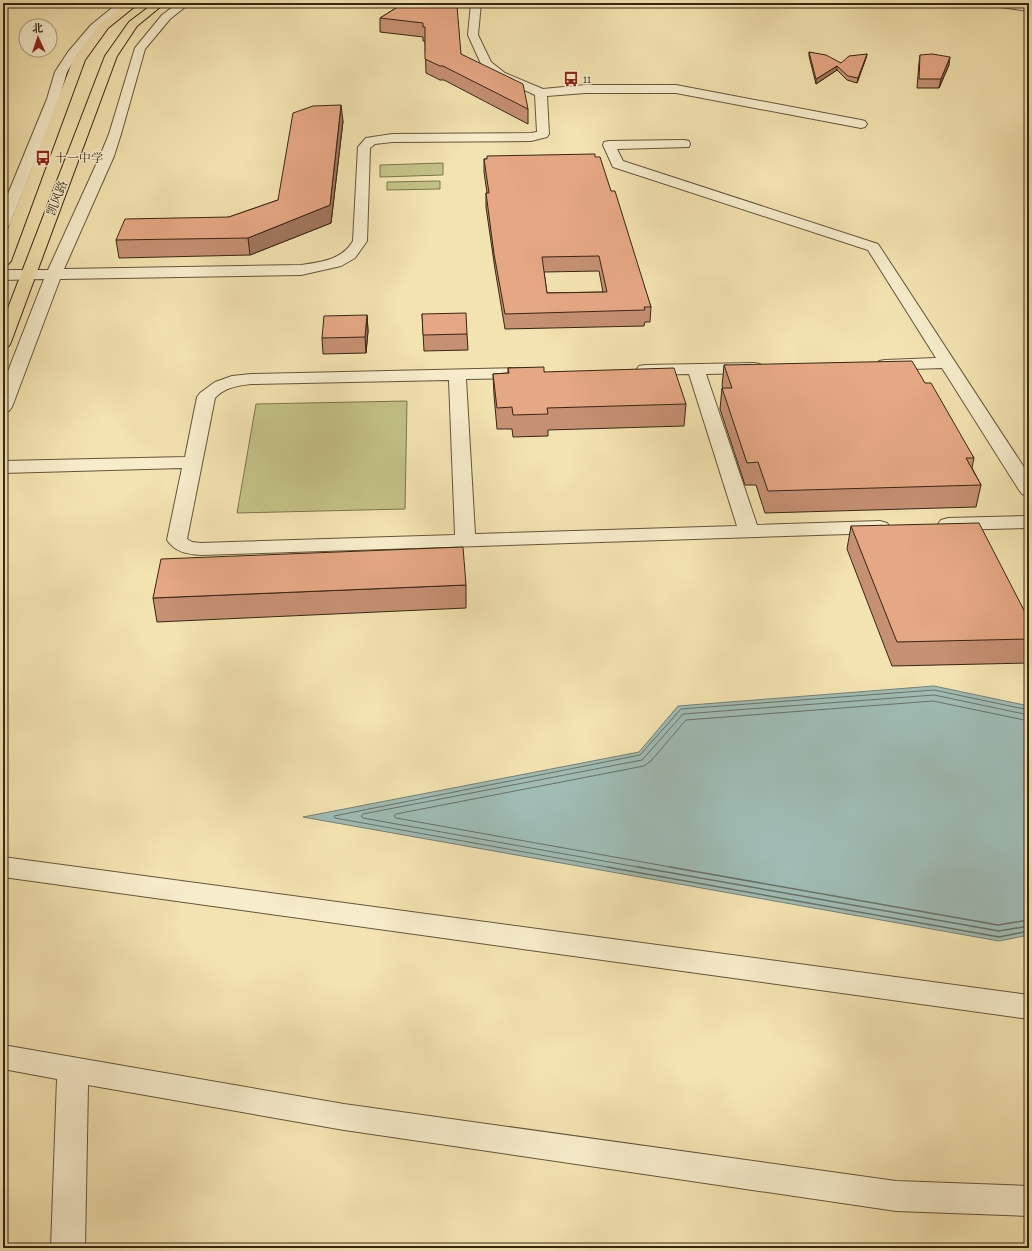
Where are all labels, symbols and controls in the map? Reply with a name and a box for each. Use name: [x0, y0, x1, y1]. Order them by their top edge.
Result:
north arrow: [18, 18, 58, 58]
text: 北: [32, 21, 43, 36]
bus stop icon: 11: [562, 70, 580, 88]
place label: 11: [583, 71, 591, 87]
bus stop icon: 十一中学: [34, 149, 52, 167]
place label: 十一中学: [55, 150, 103, 166]
street label: 凯风路: [43, 178, 71, 218]

